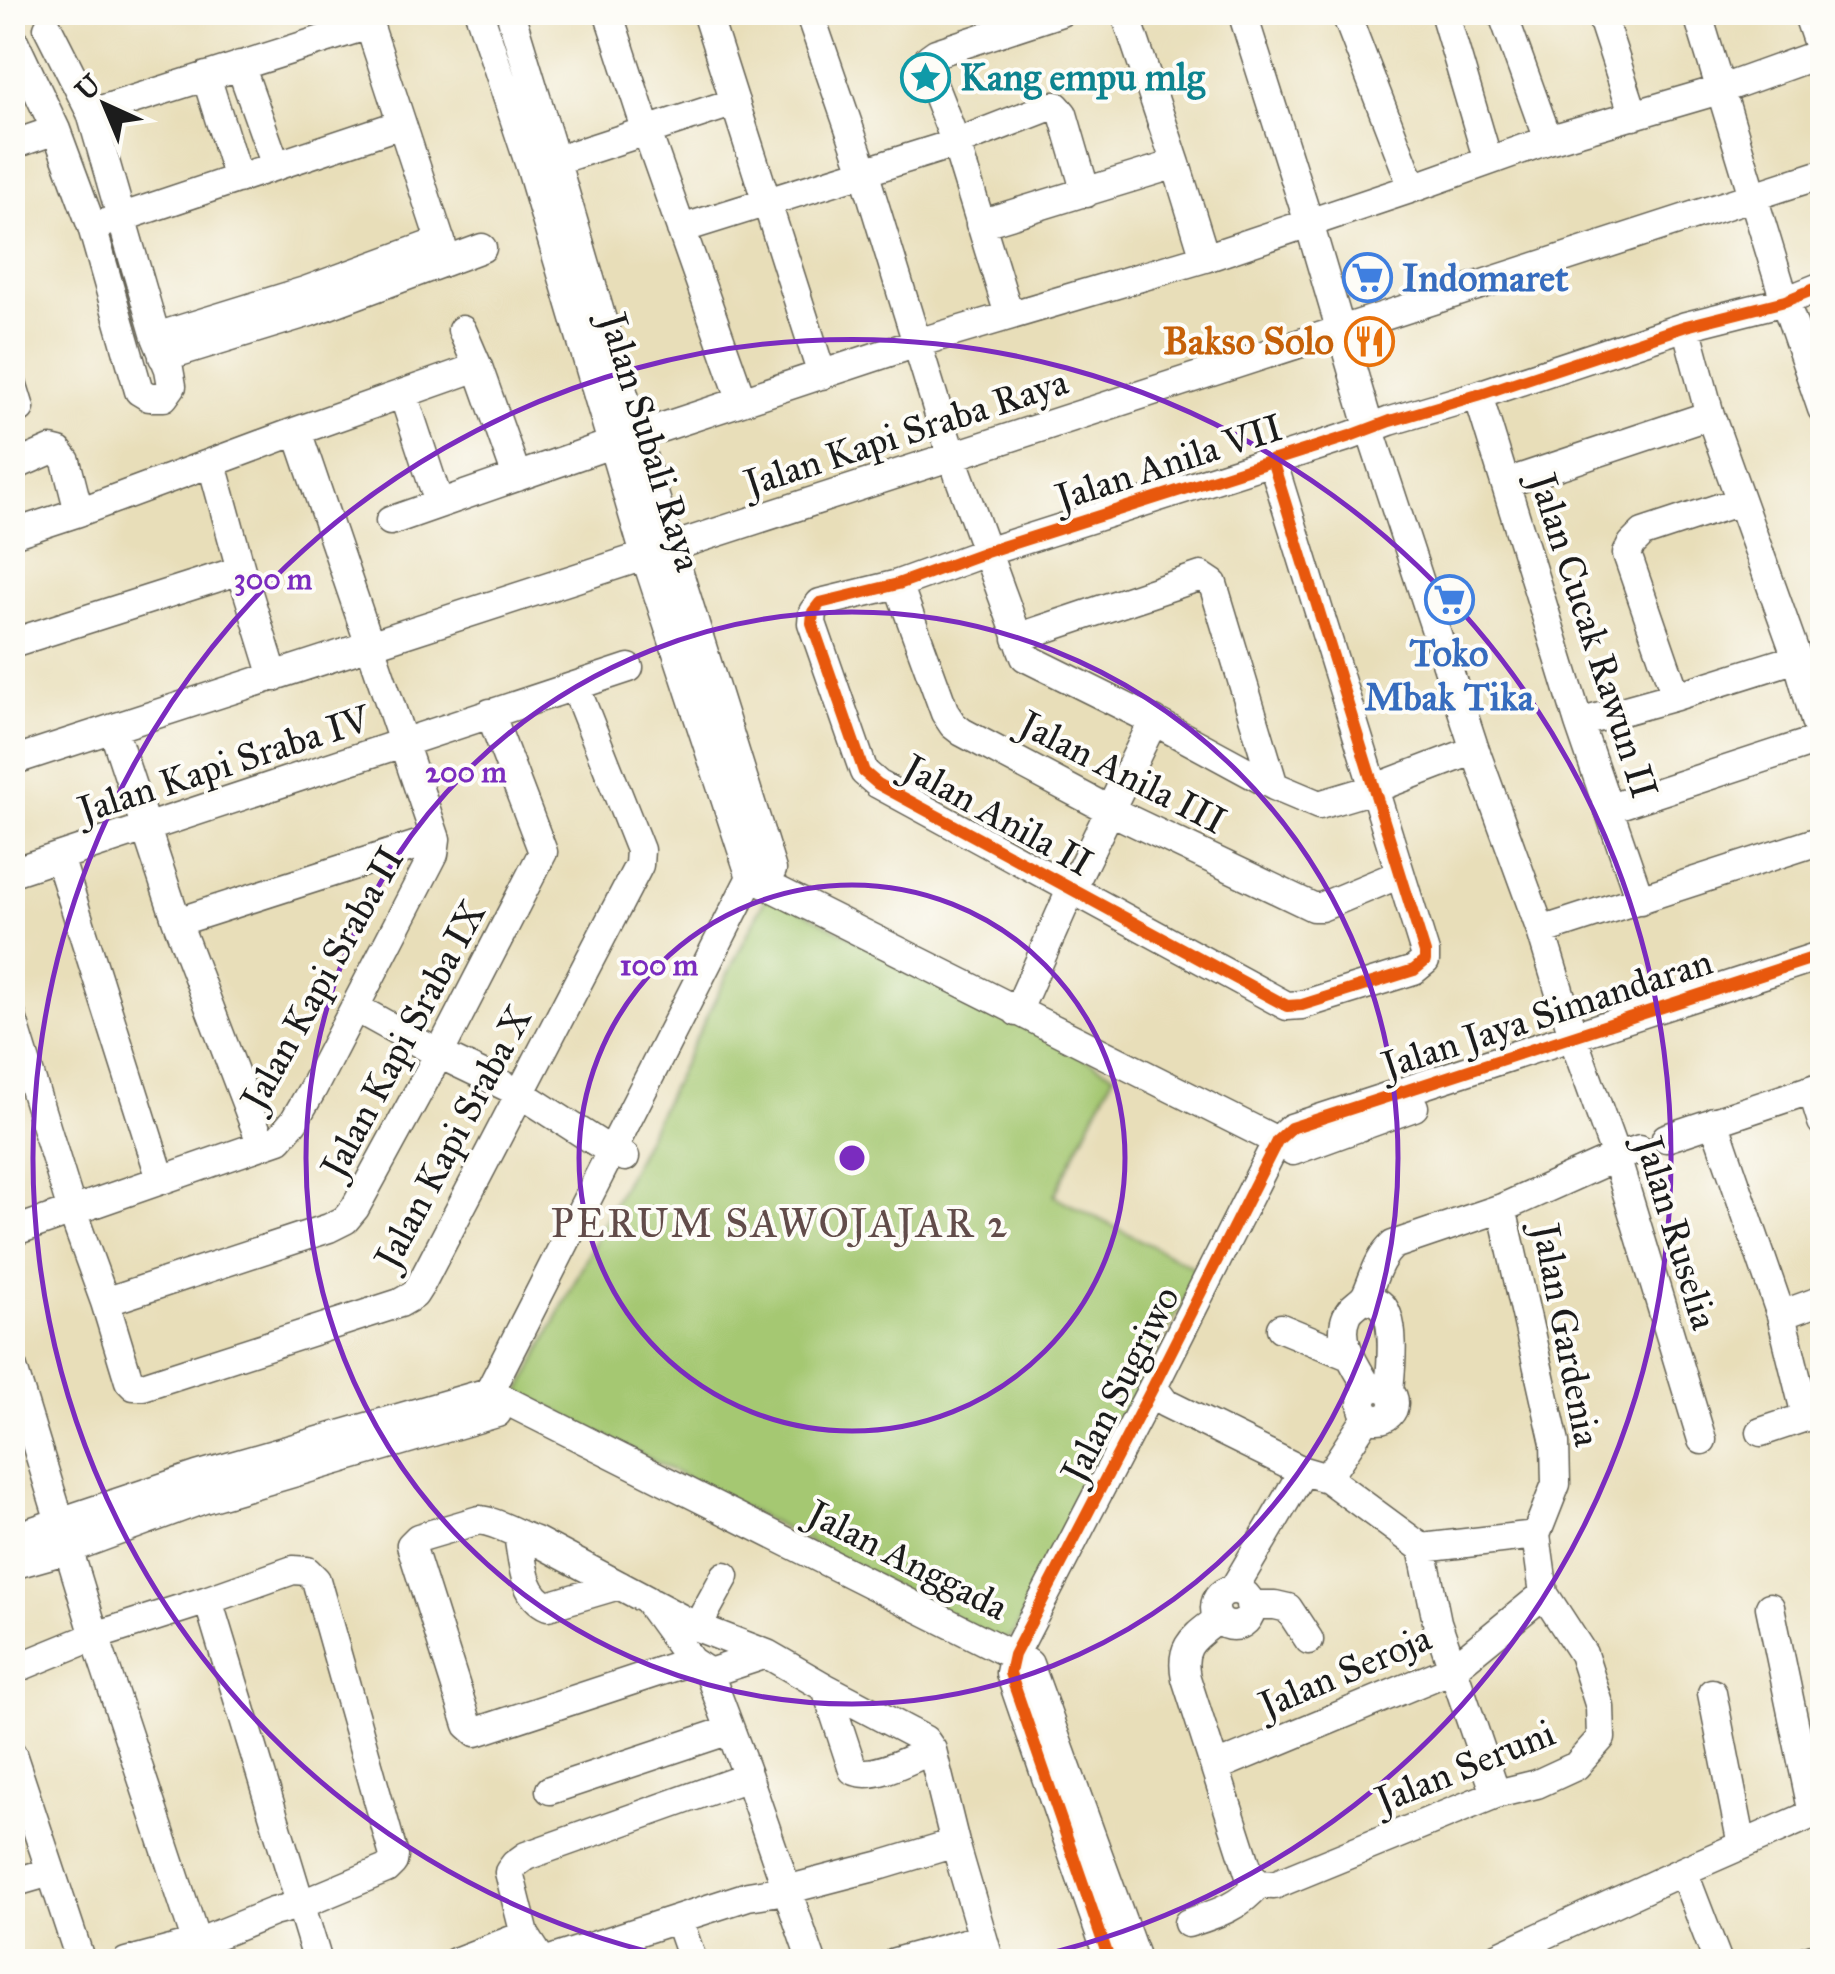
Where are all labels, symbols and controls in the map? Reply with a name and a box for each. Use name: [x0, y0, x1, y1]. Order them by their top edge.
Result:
place icon: Kang empu mlg: [899, 51, 951, 103]
place label: Kang empu mlg: [960, 54, 1206, 100]
north arrow: [55, 55, 155, 155]
text: U: [68, 66, 109, 108]
supermarket icon: Indomaret: [1341, 252, 1393, 304]
place label: Indomaret: [1402, 255, 1569, 301]
street label: Jalan Subali Raya: [588, 304, 712, 578]
restaurant icon: Bakso Solo: [1343, 315, 1395, 367]
place label: Bakso Solo: [1163, 318, 1334, 364]
street label: Jalan Kapi Sraba Raya: [735, 358, 1075, 508]
street label: Jalan Anila VII: [1046, 404, 1288, 522]
street label: Jalan Cucak Rawun II: [1518, 464, 1668, 804]
text: 300 m: [234, 561, 313, 597]
supermarket icon: Toko Mbak Tika: [1423, 573, 1475, 625]
place label: Toko Mbak Tika: [1364, 630, 1535, 720]
street label: Jalan Kapi Sraba IV: [69, 695, 377, 835]
street label: Jalan Anila III: [1008, 698, 1234, 845]
street label: Jalan Anila II: [891, 742, 1101, 887]
text: 200 m: [425, 754, 507, 790]
street label: Jalan Kapi Sraba II: [229, 838, 414, 1122]
street label: Jalan Kapi Sraba IX: [309, 893, 496, 1189]
street label: Jalan Jaya Simandaran: [1372, 938, 1718, 1090]
text: 100 m: [620, 947, 699, 983]
street label: Jalan Kapi Sraba X: [363, 998, 542, 1280]
street label: Jalan Ruselia: [1624, 1127, 1728, 1336]
centre of rings: [834, 1140, 870, 1176]
district label: PERUM SAWOJAJAR 2: [551, 1199, 1009, 1248]
street label: Jalan Gardenia: [1521, 1216, 1611, 1451]
street label: Jalan Sugriwo: [1049, 1278, 1190, 1494]
street label: Jalan Anggada: [796, 1488, 1017, 1631]
street label: Jalan Seroja: [1249, 1614, 1439, 1730]
street label: Jalan Seruni: [1365, 1709, 1562, 1825]

